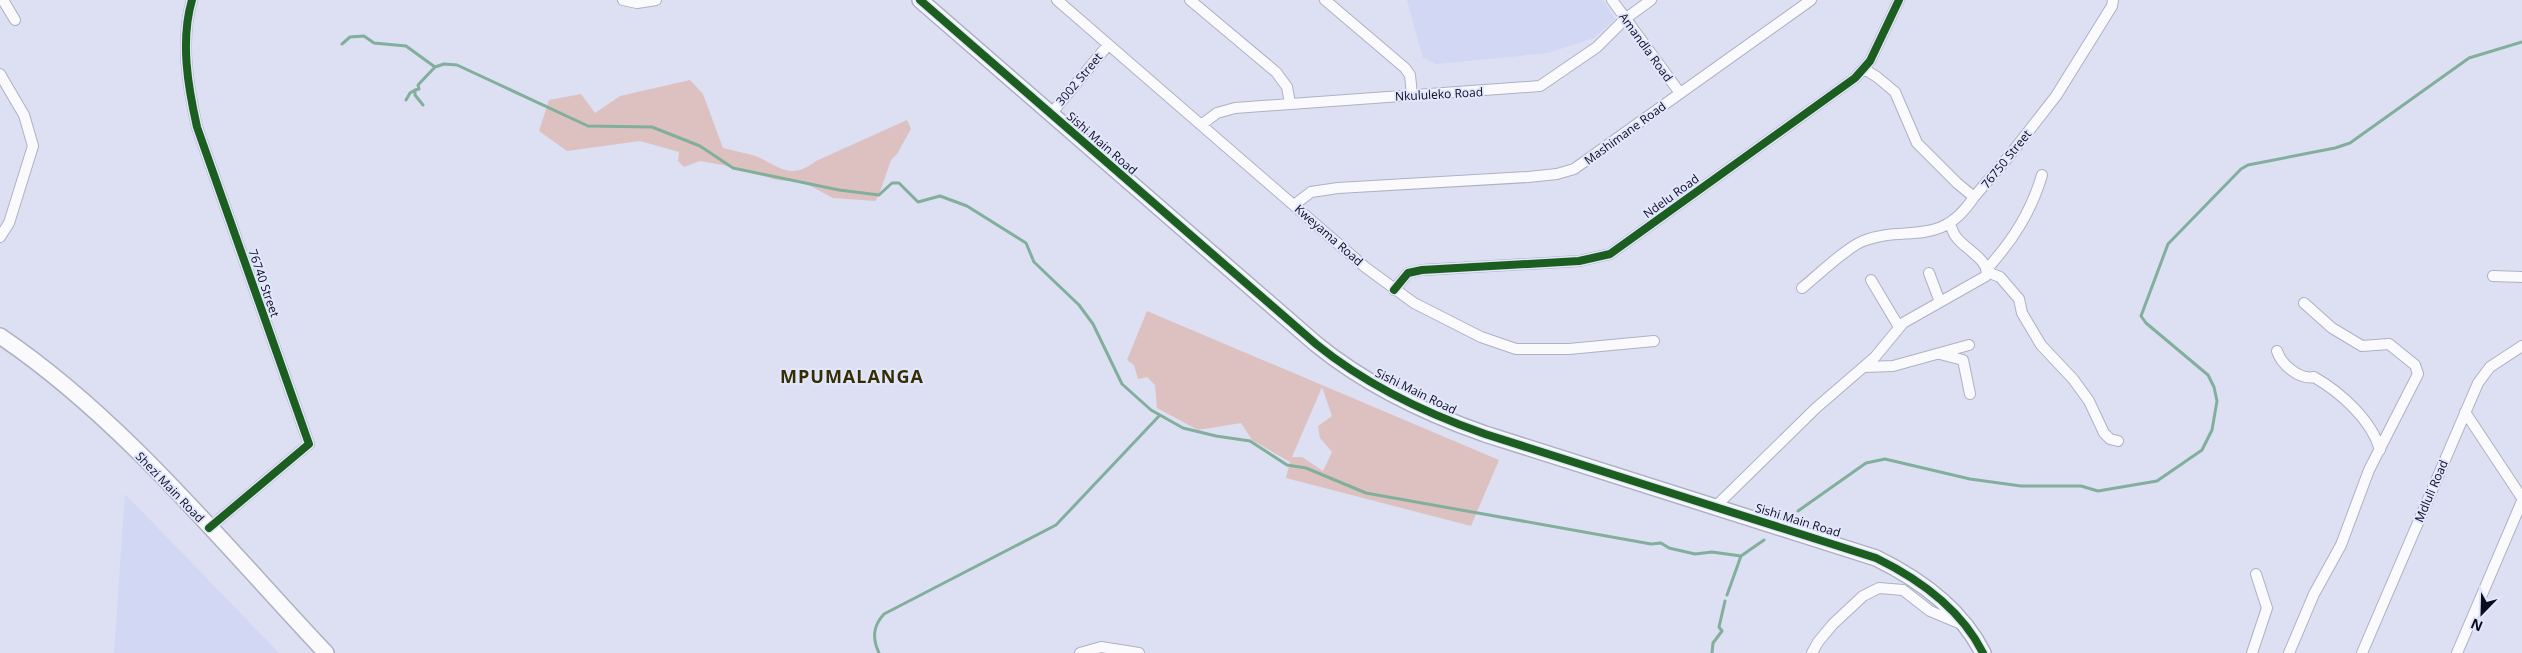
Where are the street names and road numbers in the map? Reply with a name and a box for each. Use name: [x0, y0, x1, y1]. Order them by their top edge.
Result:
street label: Amandla Road: [1615, 9, 1677, 85]
street label: 3002 Street: [1052, 49, 1106, 109]
street label: Nkululeko Road: [1395, 83, 1483, 105]
street label: Mashimane Road: [1581, 98, 1669, 168]
street label: Sishi Main Road: [1063, 108, 1141, 178]
street label: 76750 Street: [1977, 126, 2035, 192]
street label: Ndelu Road: [1640, 170, 1702, 222]
street label: Kweyama Road: [1291, 201, 1367, 269]
street label: 76740 Street: [244, 247, 284, 319]
street label: Sishi Main Road: [1373, 364, 1459, 418]
street label: Shezi Main Road: [132, 448, 208, 526]
street label: Mdluli Road: [2410, 457, 2452, 525]
street label: Sishi Main Road: [1753, 499, 1843, 541]

